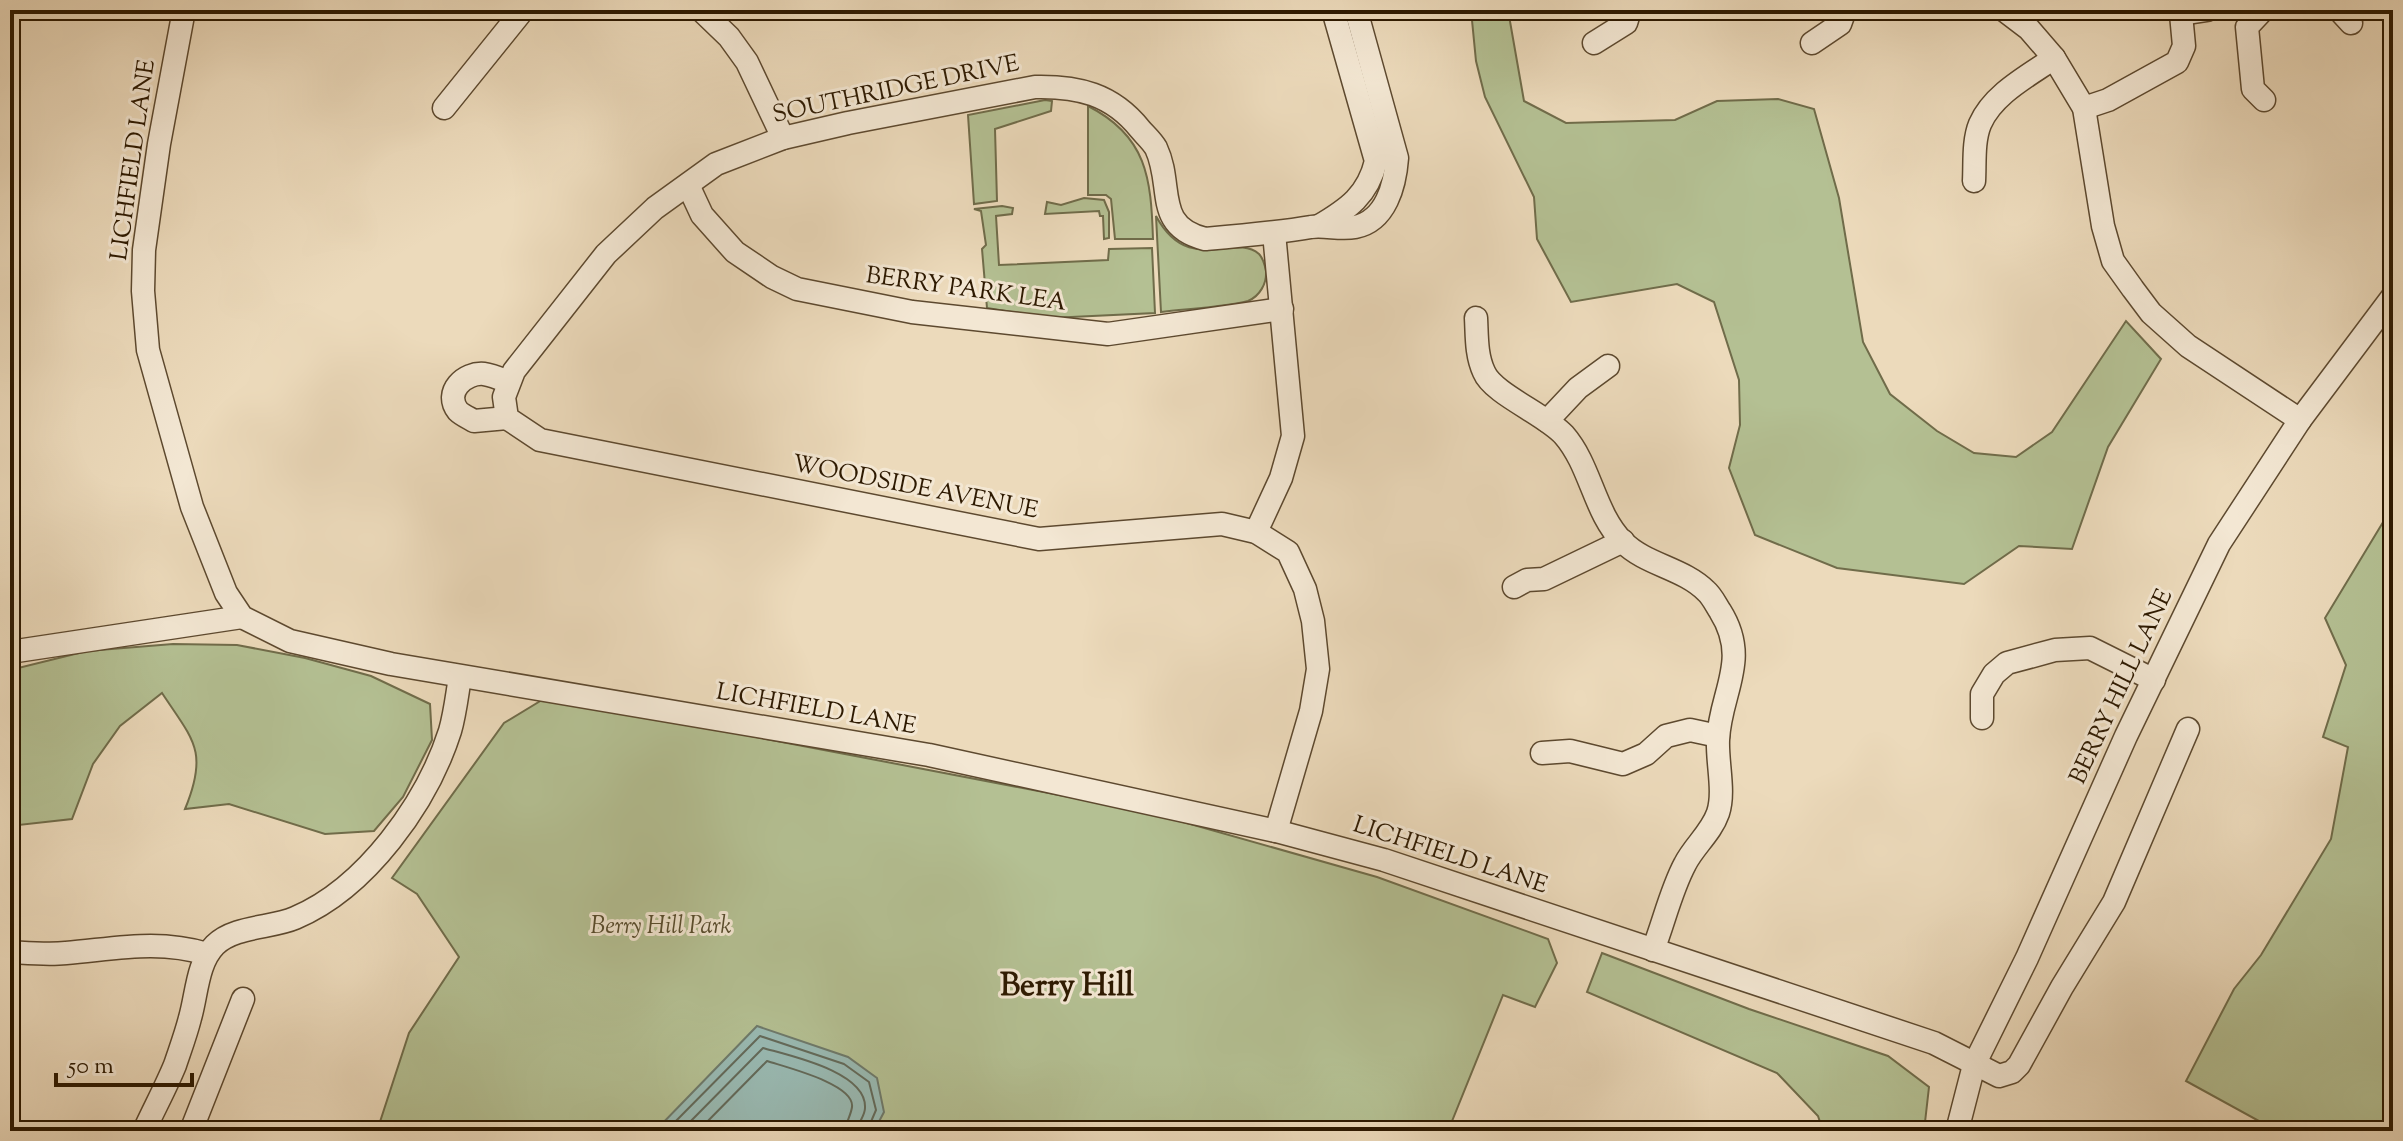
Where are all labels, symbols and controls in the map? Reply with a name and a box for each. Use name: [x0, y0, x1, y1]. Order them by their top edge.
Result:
street label: SOUTHRIDGE DRIVE: [769, 47, 1023, 133]
street label: LICHFIELD LANE: [103, 57, 165, 263]
street label: BERRY PARK LEA: [864, 259, 1069, 321]
street label: WOODSIDE AVENUE: [789, 447, 1041, 529]
street label: BERRY HILL LANE: [2062, 583, 2182, 790]
street label: LICHFIELD LANE: [713, 676, 919, 744]
street label: LICHFIELD LANE: [1348, 809, 1552, 904]
park label: Berry Hill Park: [591, 910, 732, 944]
district label: Berry Hill: [1000, 964, 1134, 1010]
scale bar: [56, 1037, 192, 1087]
text: 50 m: [66, 1050, 114, 1084]

